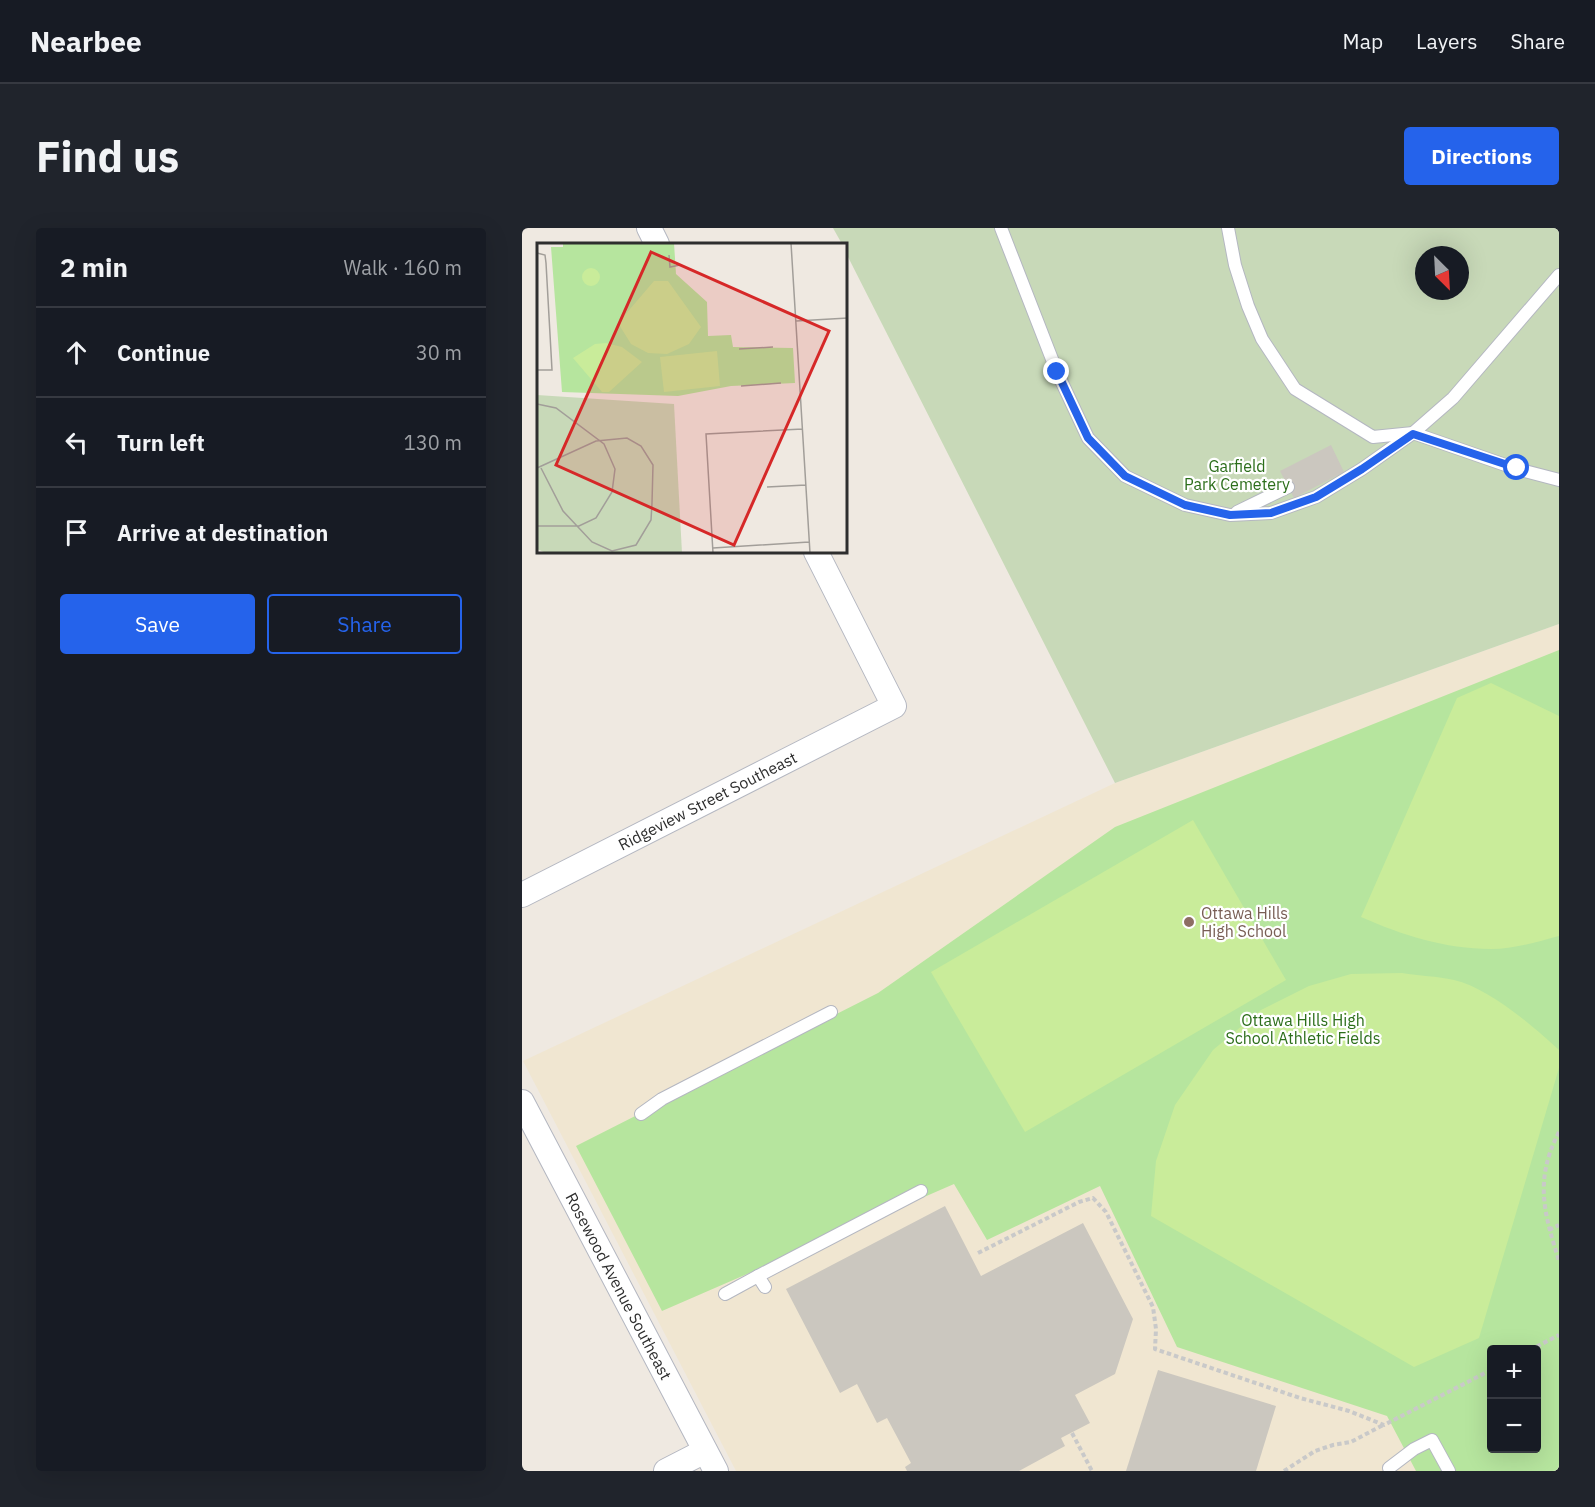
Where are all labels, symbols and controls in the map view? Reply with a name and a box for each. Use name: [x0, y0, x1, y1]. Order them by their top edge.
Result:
text: Nearbee: [30, 23, 142, 60]
text: Map: [1343, 27, 1383, 55]
text: Layers: [1416, 27, 1478, 55]
text: Share: [1511, 27, 1565, 55]
button: Directions: [1404, 127, 1559, 185]
text: Find us: [36, 129, 179, 184]
inset map: [537, 243, 848, 554]
north arrow: [1415, 246, 1469, 300]
text: 2 min: [60, 250, 128, 284]
text: Walk · 160 m: [344, 254, 462, 281]
icon: ahead: [60, 336, 93, 369]
text: Continue: [117, 338, 210, 367]
text: 30 m: [416, 339, 462, 366]
route end: [1043, 358, 1069, 384]
icon: left: [60, 426, 93, 459]
text: Turn left: [117, 428, 205, 457]
text: 130 m: [404, 429, 462, 456]
route start: [1503, 454, 1529, 480]
park label: Garfield Park Cemetery: [1184, 456, 1290, 494]
icon: arrive: [60, 516, 93, 549]
text: Arrive at destination: [117, 518, 328, 547]
button: Save: [60, 594, 255, 654]
button: Share: [267, 594, 462, 654]
street label: Ridgeview Street Southeast: [615, 747, 800, 854]
place label: Ottawa Hills High School: [1201, 903, 1288, 941]
marker: Ottawa Hills High School: [1182, 915, 1196, 929]
park label: Ottawa Hills High School Athletic Fields: [1225, 1010, 1381, 1048]
street label: Rosewood Avenue Southeast: [561, 1189, 676, 1383]
map controls: [1487, 1345, 1541, 1453]
button: +: [1487, 1345, 1541, 1399]
button: −: [1487, 1399, 1541, 1453]

